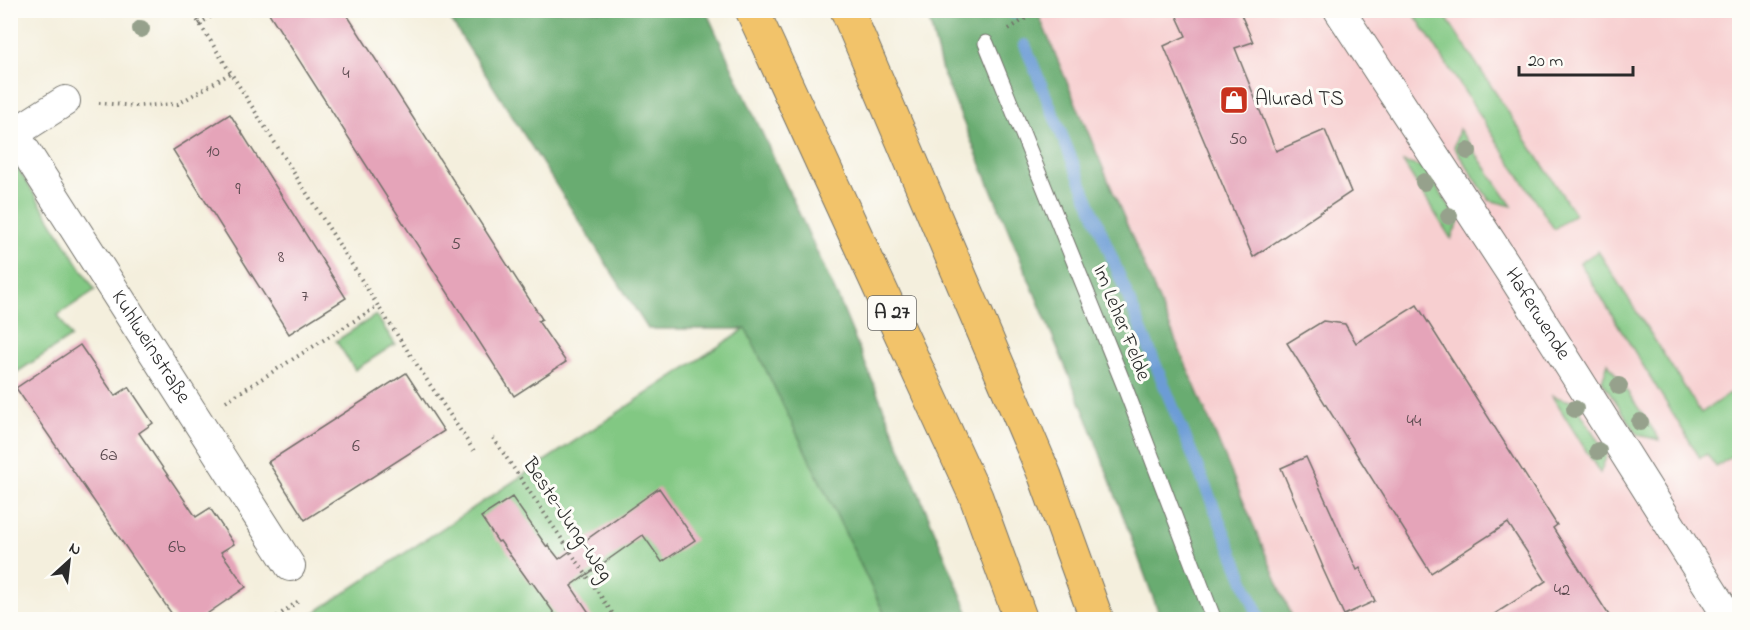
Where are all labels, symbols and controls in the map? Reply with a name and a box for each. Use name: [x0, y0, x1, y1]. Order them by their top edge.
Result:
scale bar: [1519, 39, 1633, 77]
text: 20 m: [1528, 49, 1563, 75]
house number: 4: [342, 61, 350, 87]
shop icon: Alurad TS: [1218, 84, 1250, 116]
place label: Alurad TS: [1255, 85, 1344, 115]
house number: 50: [1229, 127, 1247, 153]
house number: 10: [206, 139, 220, 165]
house number: 9: [235, 177, 241, 203]
house number: 5: [451, 232, 461, 258]
house number: 8: [278, 245, 285, 271]
street label: Im Leher Felde: [1084, 261, 1158, 386]
street label: Haferwende: [1497, 262, 1578, 367]
house number: 7: [301, 284, 309, 310]
street label: Kuhlweinstraße: [103, 285, 198, 410]
road number: A 27: [868, 296, 916, 330]
house number: 44: [1407, 409, 1422, 435]
house number: 6: [352, 434, 360, 460]
house number: 6a: [100, 443, 118, 469]
street label: Beste-Jung-Weg: [512, 451, 620, 589]
north arrow: [39, 531, 99, 591]
house number: 6b: [168, 535, 186, 561]
text: N: [65, 536, 85, 563]
house number: 42: [1554, 578, 1570, 604]

